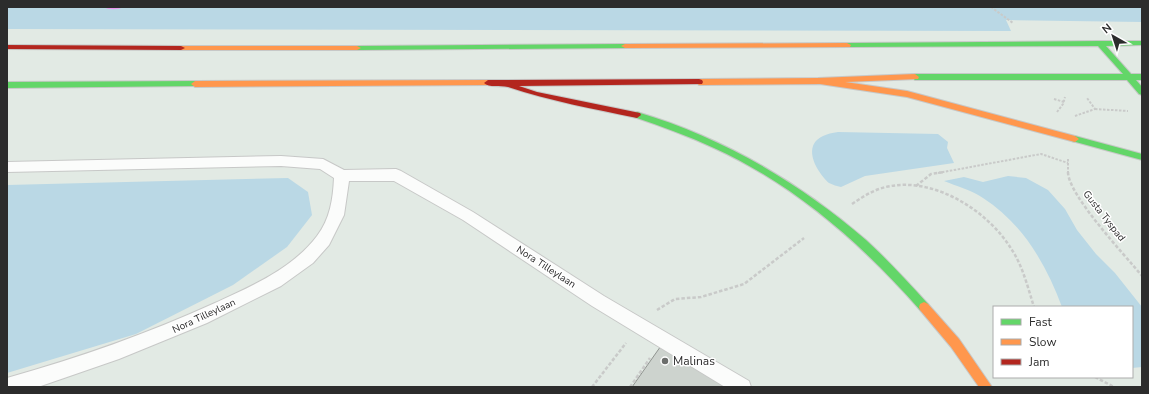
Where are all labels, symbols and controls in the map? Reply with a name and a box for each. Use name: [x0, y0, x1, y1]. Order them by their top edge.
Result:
north arrow: [1093, 16, 1133, 56]
text: N: [1099, 20, 1115, 37]
street label: Gusta Tyspad: [1080, 188, 1128, 245]
street label: Nora Tilleylaan: [514, 243, 578, 291]
street label: Nora Tilleylaan: [170, 295, 238, 337]
legend: [993, 306, 1133, 378]
text: Fast: [1029, 314, 1052, 330]
text: Slow: [1029, 334, 1057, 350]
place label: Malinas: [673, 353, 715, 369]
text: Jam: [1028, 354, 1050, 370]
marker: Malinas: [660, 356, 670, 366]

